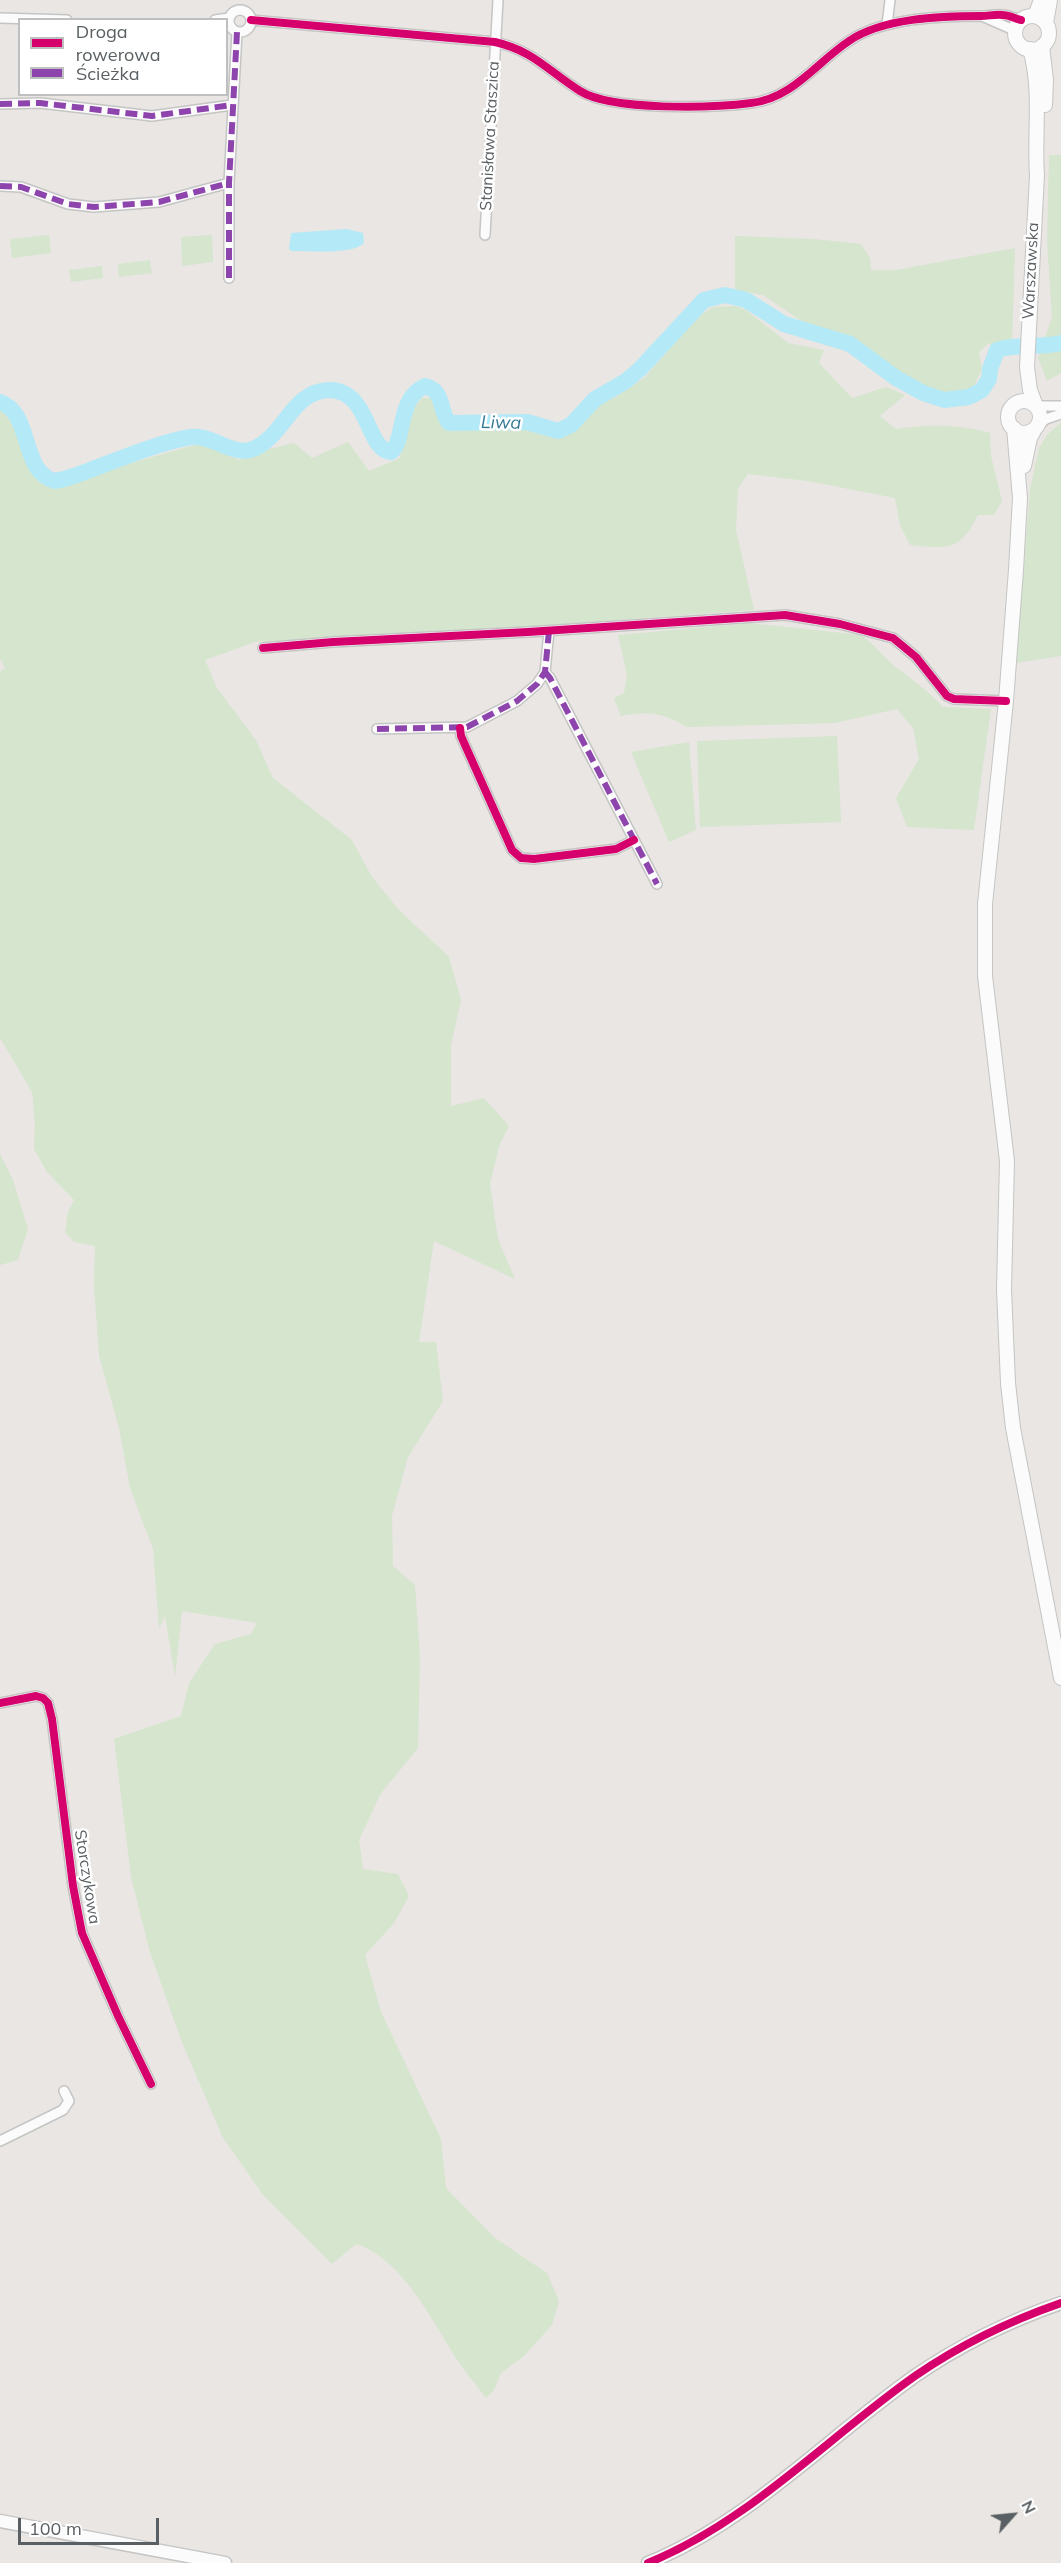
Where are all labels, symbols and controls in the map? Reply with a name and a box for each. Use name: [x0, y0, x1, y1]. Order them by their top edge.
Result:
legend: [18, 18, 228, 96]
text: Droga rowerowa: [76, 20, 161, 66]
street label: Stanisława Staszica: [476, 61, 504, 211]
text: Ścieżka: [76, 62, 139, 85]
street label: Warszawska: [1019, 222, 1043, 320]
water label: Liwa: [481, 412, 521, 434]
street label: Storczykowa: [70, 1828, 104, 1926]
north arrow: [983, 2485, 1043, 2545]
text: N: [1017, 2497, 1041, 2517]
scale bar: [21, 2506, 162, 2544]
text: 100 m: [29, 2517, 82, 2540]

